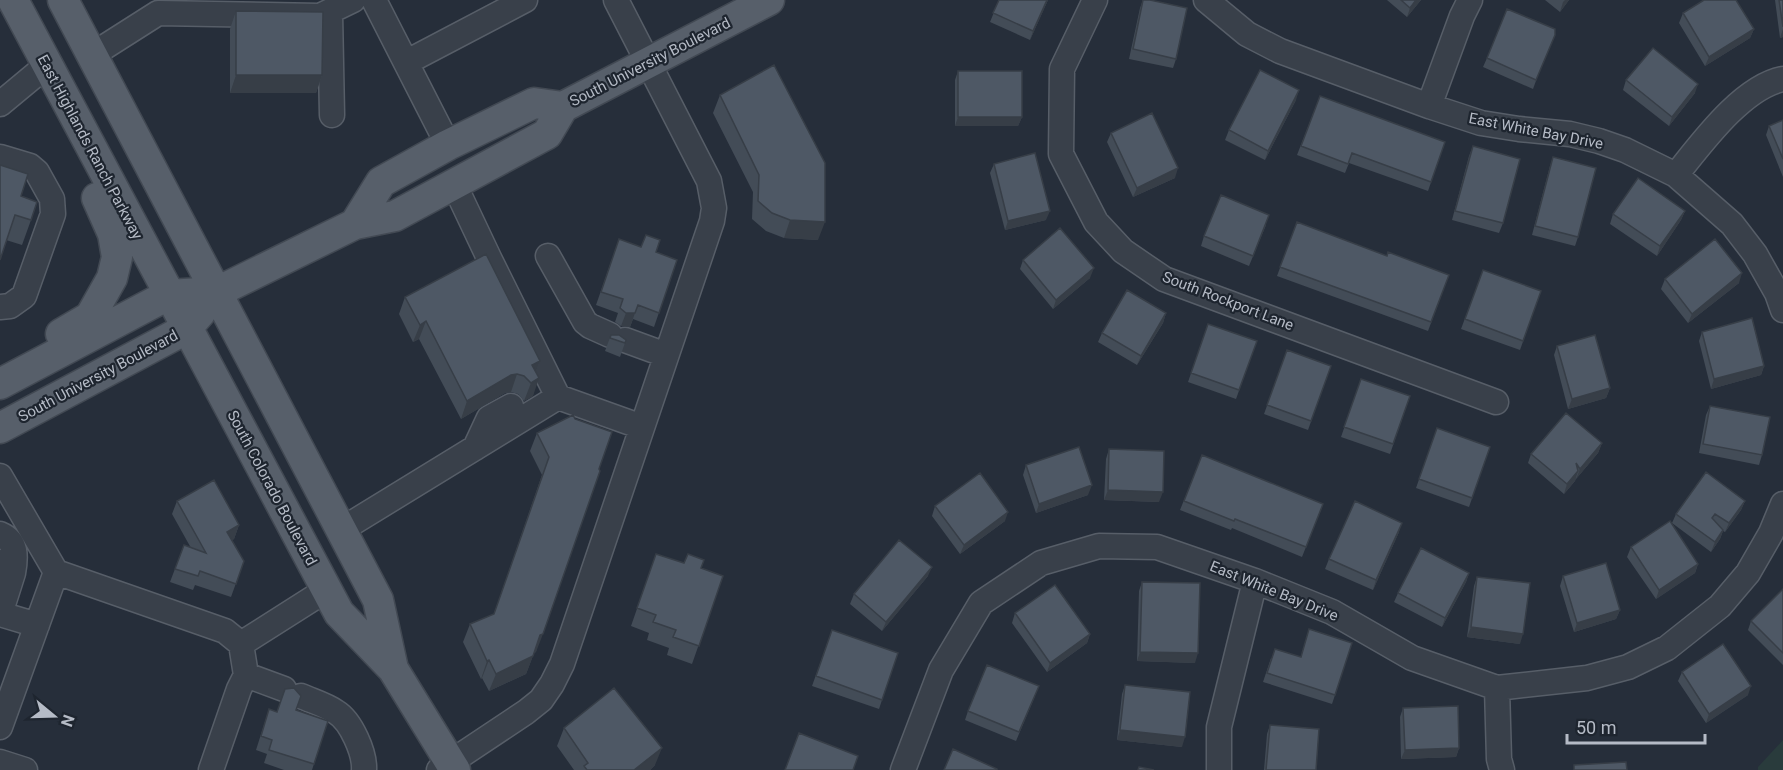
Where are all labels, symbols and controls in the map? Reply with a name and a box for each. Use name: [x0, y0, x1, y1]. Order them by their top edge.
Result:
street label: South University Boulevard: [567, 14, 733, 110]
street label: East Highlands Ranch Parkway: [34, 52, 146, 242]
street label: East White Bay Drive: [1467, 109, 1605, 153]
street label: South Rockport Lane: [1160, 268, 1296, 334]
street label: South University Boulevard: [15, 326, 181, 426]
street label: South Colorado Boulevard: [223, 407, 321, 569]
street label: East White Bay Drive: [1207, 557, 1341, 625]
north arrow: [24, 686, 84, 746]
scale bar: [1567, 707, 1705, 745]
text: N: [57, 712, 79, 729]
text: 50 m: [1576, 717, 1616, 738]

